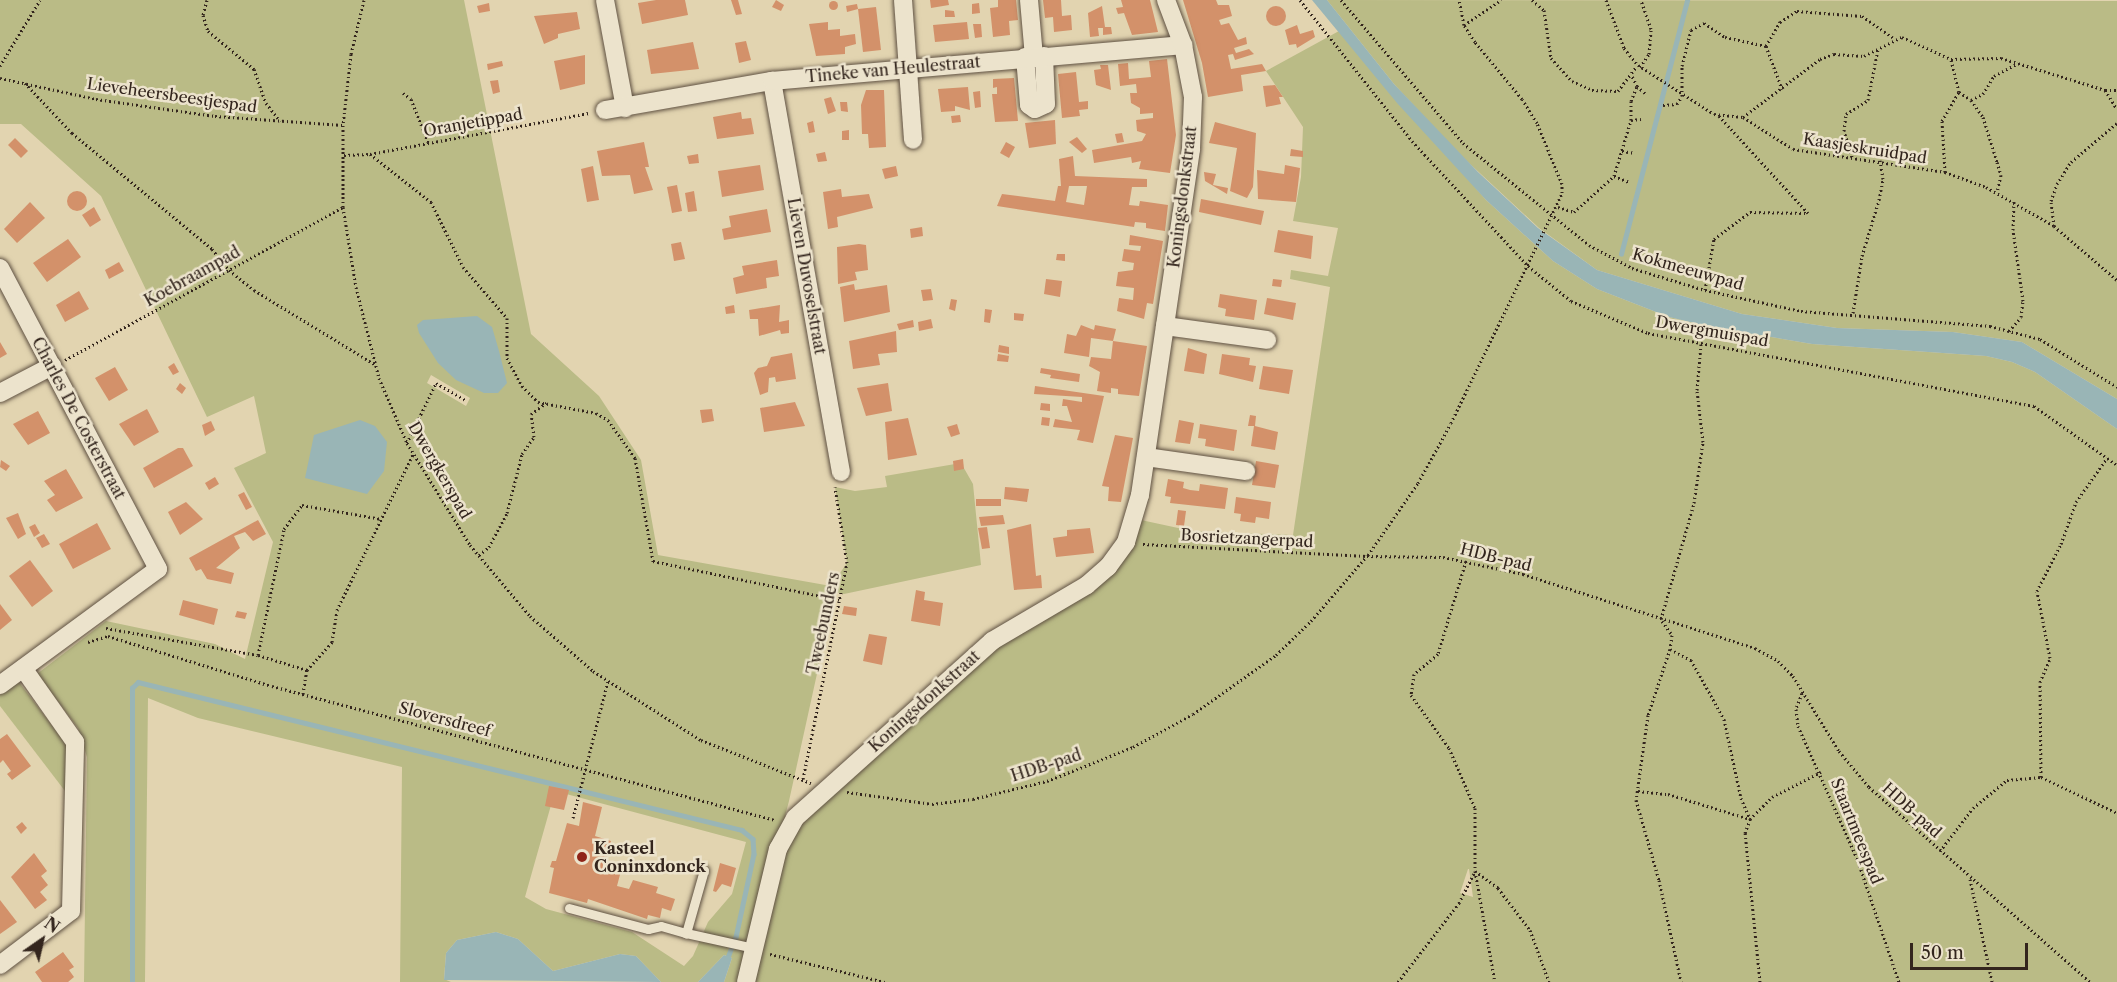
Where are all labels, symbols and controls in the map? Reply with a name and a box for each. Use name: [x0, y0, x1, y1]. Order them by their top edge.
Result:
street label: Tineke van Heulestraat: [805, 52, 981, 86]
street label: Lieveheersbeestjespad: [86, 74, 258, 116]
street label: Oranjetippad: [422, 104, 524, 140]
street label: Koningsdonkstraat: [1164, 125, 1200, 269]
street label: Kaasjeskruidpad: [1802, 129, 1928, 167]
street label: Lieven Duvoselstraat: [784, 196, 830, 356]
street label: Koebraampad: [141, 242, 243, 310]
street label: Kokmeeuwpad: [1630, 244, 1746, 294]
street label: Dwergmuispad: [1654, 312, 1770, 350]
street label: Charles De Costerstraat: [28, 334, 130, 502]
street label: Dwergkerspad: [404, 418, 476, 522]
street label: Bosrietzangerpad: [1180, 525, 1314, 551]
street label: HDB-pad: [1458, 539, 1534, 575]
street label: Tweebunders: [803, 570, 843, 676]
street label: Koningsdonkstraat: [865, 646, 983, 756]
street label: Sloversdreef: [397, 698, 493, 740]
street label: HDB-pad: [1008, 745, 1084, 785]
street label: Staartmeespad: [1827, 775, 1887, 887]
street label: HDB-pad: [1878, 778, 1946, 842]
place label: Kasteel Coninxdonck: [594, 838, 706, 876]
marker: Kasteel Coninxdonck: [575, 850, 589, 864]
north arrow: [12, 910, 72, 970]
text: N: [41, 913, 63, 937]
scale bar: [1913, 931, 2032, 969]
text: 50 m: [1921, 942, 1964, 964]

